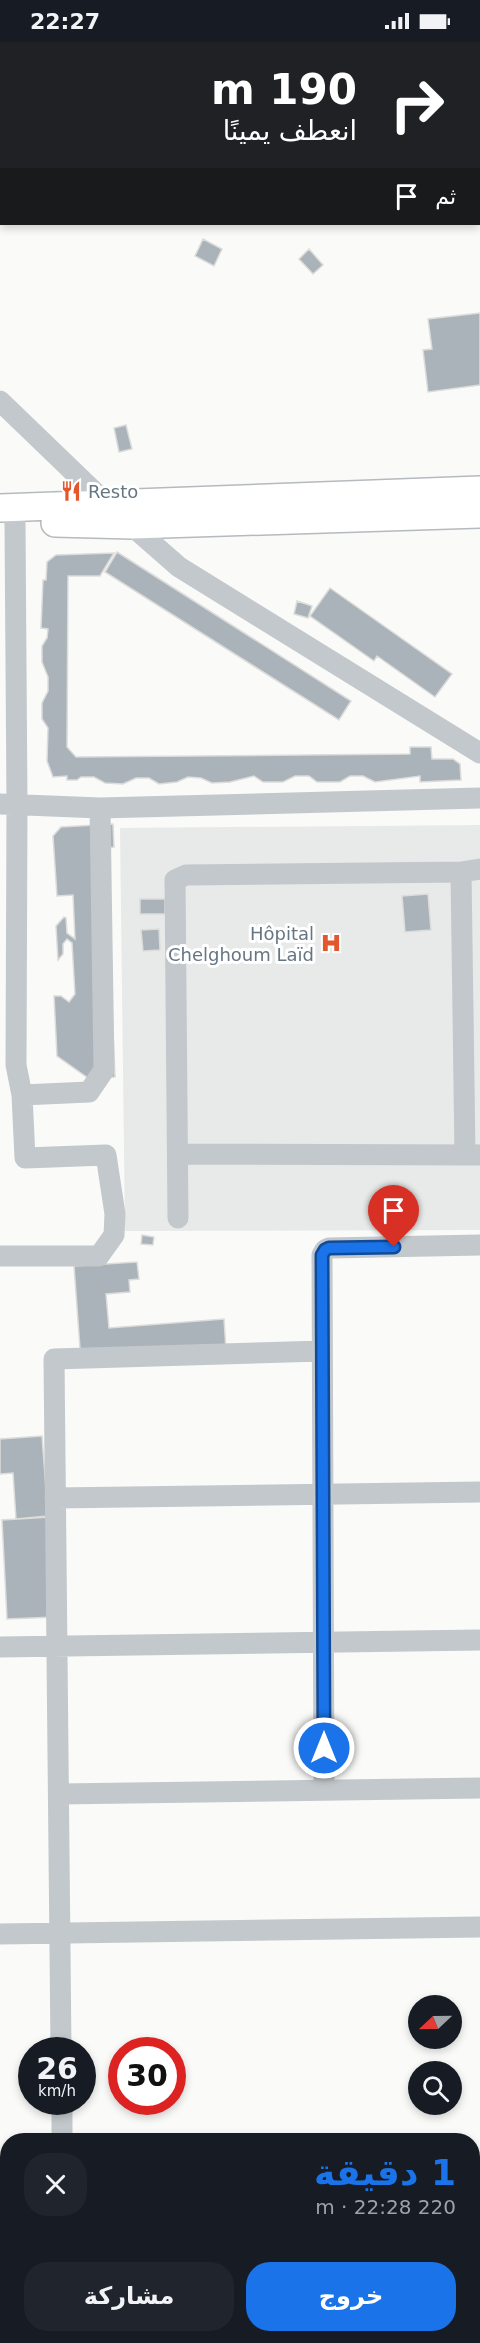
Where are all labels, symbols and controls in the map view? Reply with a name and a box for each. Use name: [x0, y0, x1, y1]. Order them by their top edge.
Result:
text: 22:27: [30, 9, 100, 34]
text: 190 m: [211, 65, 357, 114]
icon: right: [378, 66, 456, 144]
text: انعطف يمينًا: [223, 115, 357, 146]
icon: arrive: [390, 180, 423, 213]
text: ثم: [435, 184, 456, 209]
restaurant icon: Resto: [59, 479, 83, 503]
place label: Resto: [88, 481, 138, 502]
place label: Hôpital Chelghoum Laïd: [168, 923, 314, 965]
hospital icon: Hôpital Chelghoum Laïd: [319, 931, 343, 955]
pin: [368, 1185, 419, 1247]
icon: arrive: [377, 1194, 410, 1227]
position arrow: [292, 1716, 356, 1780]
north arrow: [408, 1995, 462, 2049]
map controls: [408, 1995, 462, 2115]
speed limit sign: 30: [108, 2037, 186, 2115]
text: 26: [36, 2051, 78, 2086]
button: search: [408, 2061, 462, 2115]
text: km/h: [38, 2082, 76, 2100]
text: 1 دقيقة: [314, 2152, 456, 2193]
button: close: [24, 2153, 87, 2216]
text: 220 m · 22:28: [315, 2195, 456, 2219]
button: مشاركة: [24, 2262, 234, 2331]
button: خروج: [246, 2262, 456, 2331]

